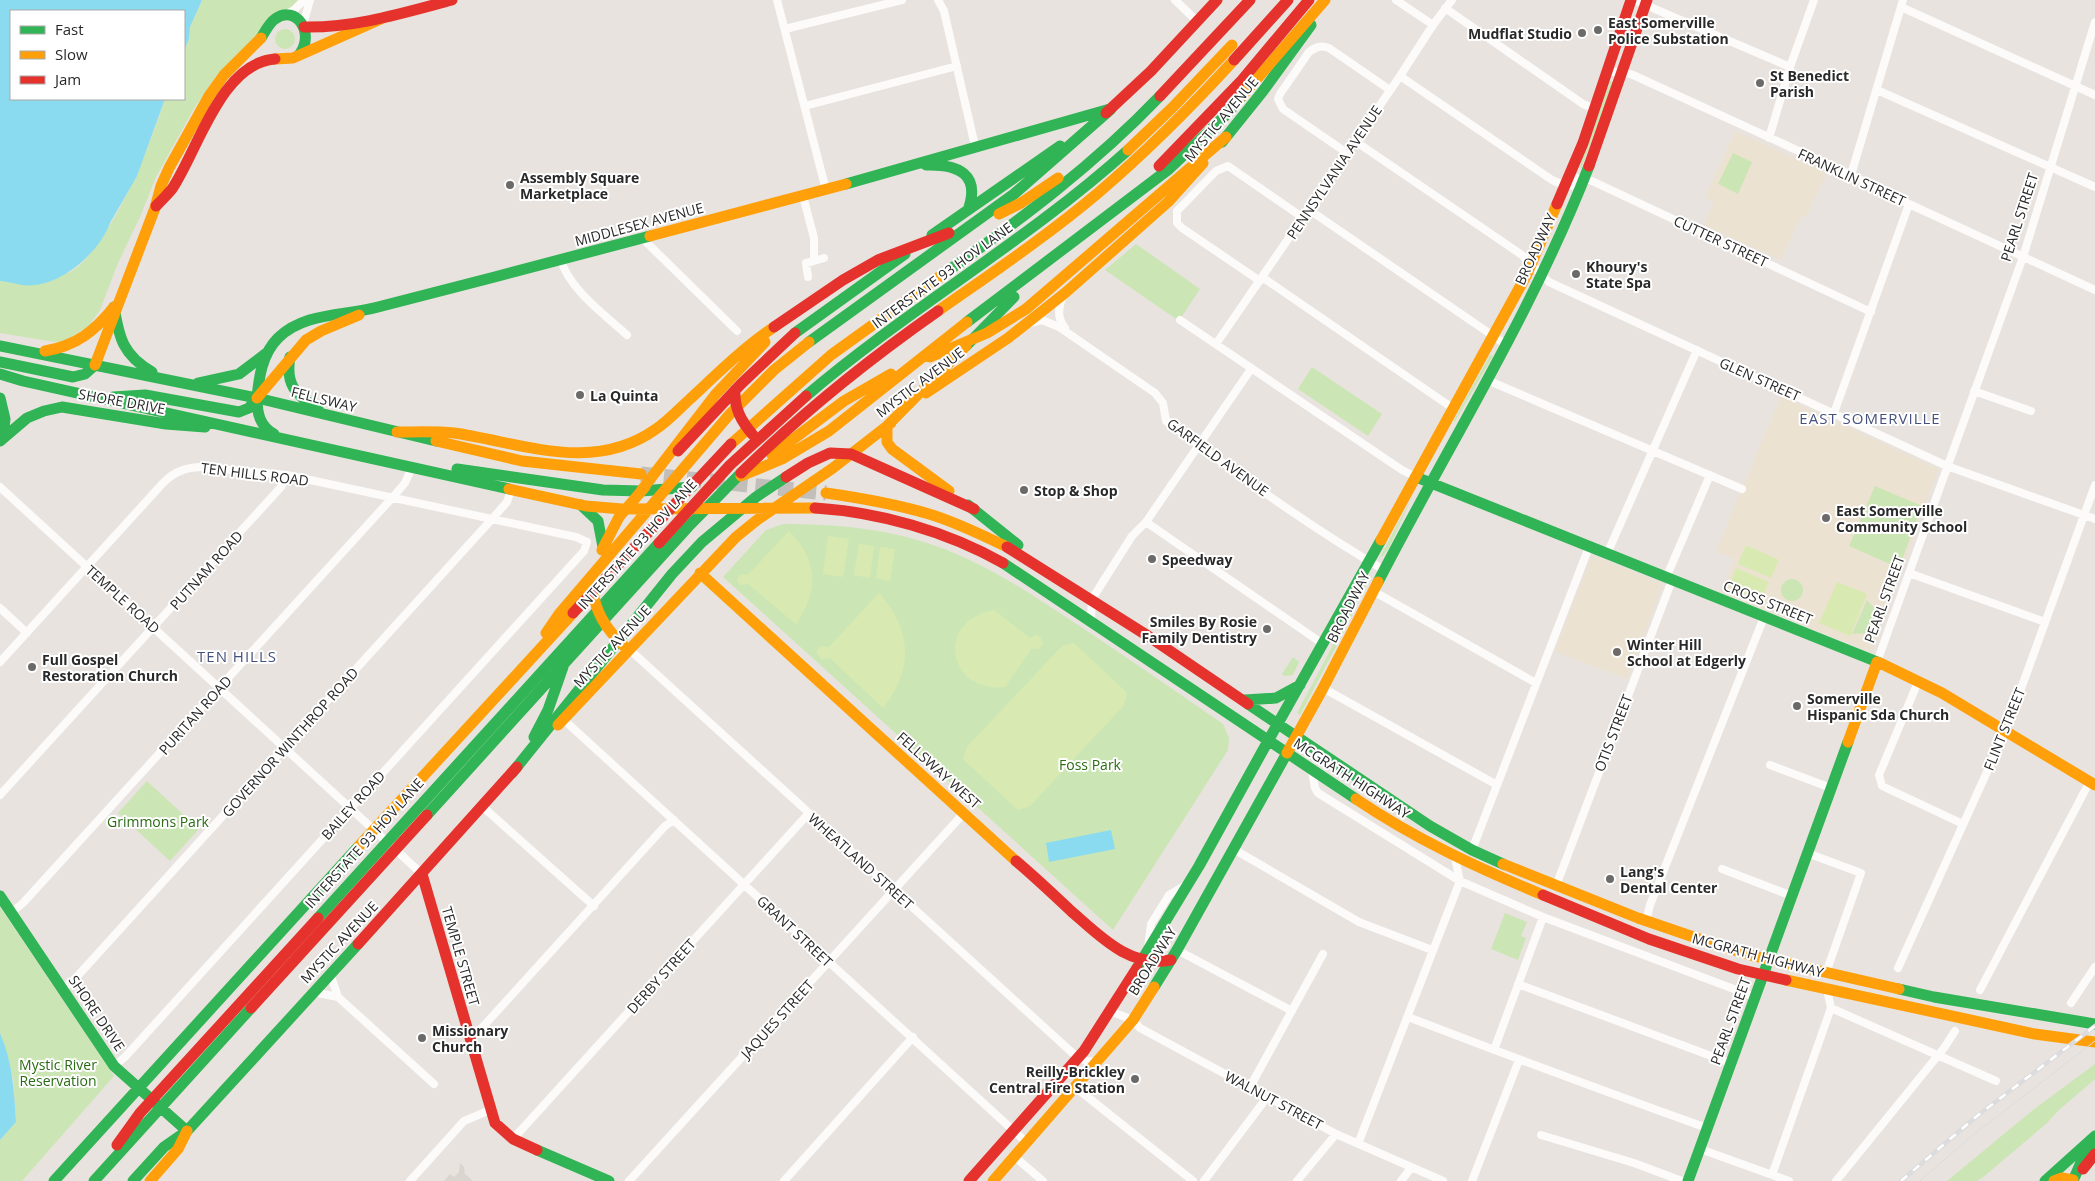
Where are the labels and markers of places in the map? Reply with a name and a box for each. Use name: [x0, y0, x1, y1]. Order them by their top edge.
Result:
place label: East Somerville Police Substation: [1608, 13, 1729, 48]
place label: Mudflat Studio: [1468, 24, 1572, 43]
marker: East Somerville Police Substation: [1592, 24, 1604, 36]
marker: Mudflat Studio: [1576, 27, 1588, 39]
place label: St Benedict Parish: [1770, 66, 1849, 101]
marker: St Benedict Parish: [1754, 77, 1766, 89]
place label: Assembly Square Marketplace: [520, 168, 639, 203]
marker: Assembly Square Marketplace: [504, 179, 516, 191]
place label: Khoury's State Spa: [1586, 257, 1651, 292]
marker: Khoury's State Spa: [1570, 268, 1582, 280]
place label: La Quinta: [590, 386, 658, 405]
marker: La Quinta: [574, 389, 586, 401]
place label: Stop & Shop: [1034, 481, 1118, 500]
marker: Stop & Shop: [1018, 484, 1030, 496]
place label: East Somerville Community School: [1836, 501, 1967, 536]
marker: East Somerville Community School: [1820, 512, 1832, 524]
place label: Speedway: [1162, 550, 1232, 569]
marker: Speedway: [1146, 553, 1158, 565]
place label: Smiles By Rosie Family Dentistry: [1141, 612, 1257, 647]
marker: Smiles By Rosie Family Dentistry: [1261, 623, 1273, 635]
place label: Winter Hill School at Edgerly: [1627, 635, 1746, 670]
marker: Winter Hill School at Edgerly: [1611, 646, 1623, 658]
place label: Full Gospel Restoration Church: [42, 650, 178, 685]
marker: Full Gospel Restoration Church: [26, 661, 38, 673]
place label: Somerville Hispanic Sda Church: [1807, 689, 1949, 724]
marker: Somerville Hispanic Sda Church: [1791, 700, 1803, 712]
place label: Lang's Dental Center: [1620, 862, 1718, 897]
marker: Lang's Dental Center: [1604, 873, 1616, 885]
place label: Missionary Church: [432, 1021, 508, 1056]
marker: Missionary Church: [416, 1032, 428, 1044]
place label: Reilly-Brickley Central Fire Station: [989, 1062, 1125, 1097]
marker: Reilly-Brickley Central Fire Station: [1129, 1073, 1141, 1085]

